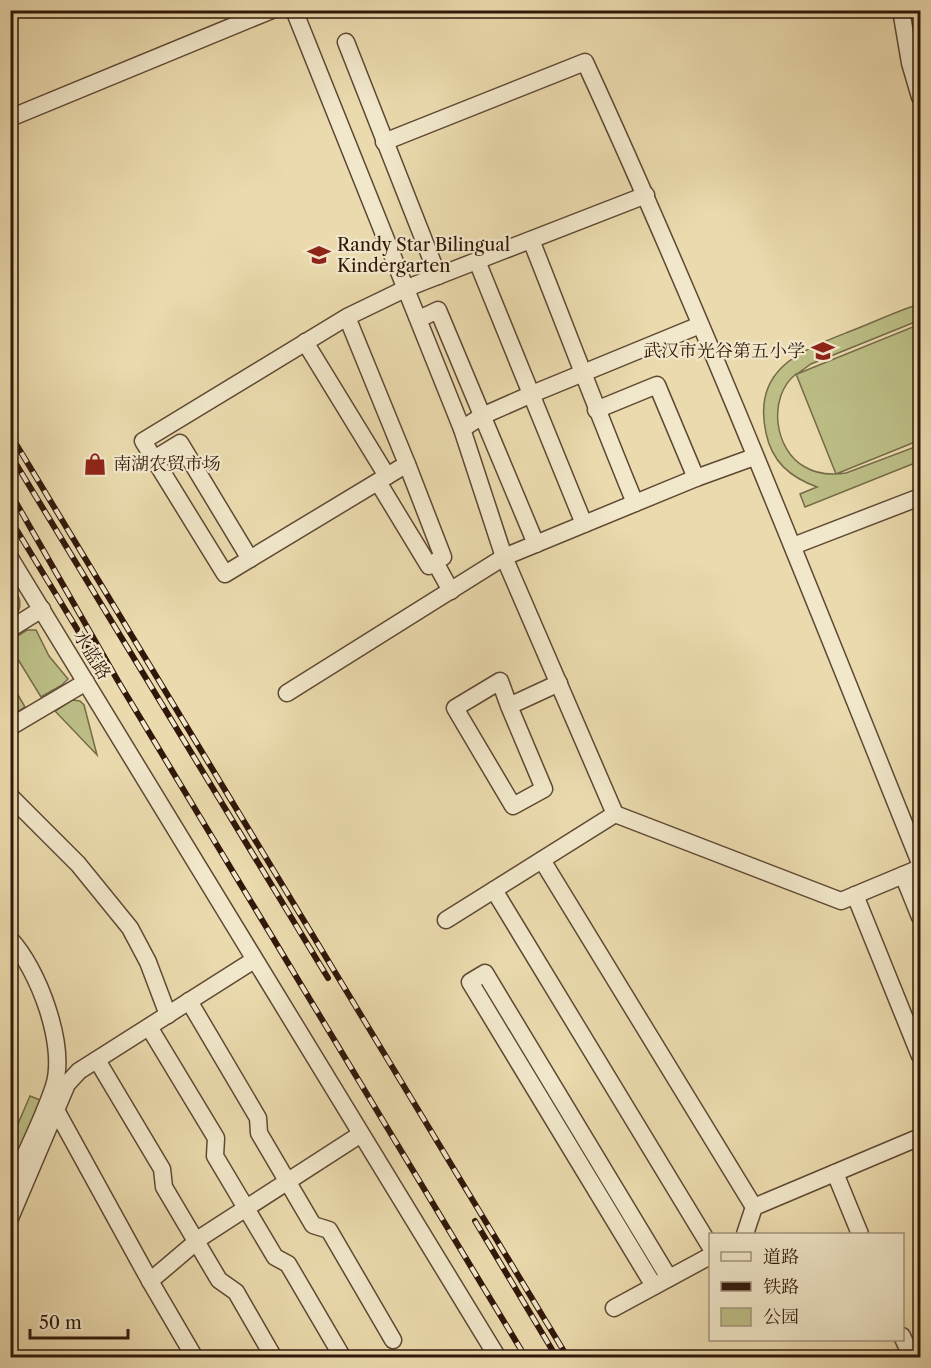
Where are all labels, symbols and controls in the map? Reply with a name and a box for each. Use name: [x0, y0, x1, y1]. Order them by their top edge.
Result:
place label: Randy Star Bilingual Kindergarten: [337, 234, 510, 277]
school or university icon: Randy Star Bilingual Kindergarten: [306, 242, 332, 268]
school or university icon: 武汉市光谷第五小学: [810, 338, 836, 364]
place label: 武汉市光谷第五小学: [643, 340, 805, 362]
shop icon: 南湖农贸市场: [82, 451, 108, 477]
place label: 南湖农贸市场: [113, 453, 221, 475]
street label: 水蓝路: [69, 626, 115, 684]
legend: [709, 1233, 904, 1341]
text: 道路: [763, 1246, 799, 1268]
text: 铁路: [763, 1276, 799, 1298]
scale bar: [30, 1302, 128, 1340]
text: 公园: [763, 1306, 799, 1328]
text: 50 m: [39, 1312, 82, 1334]

